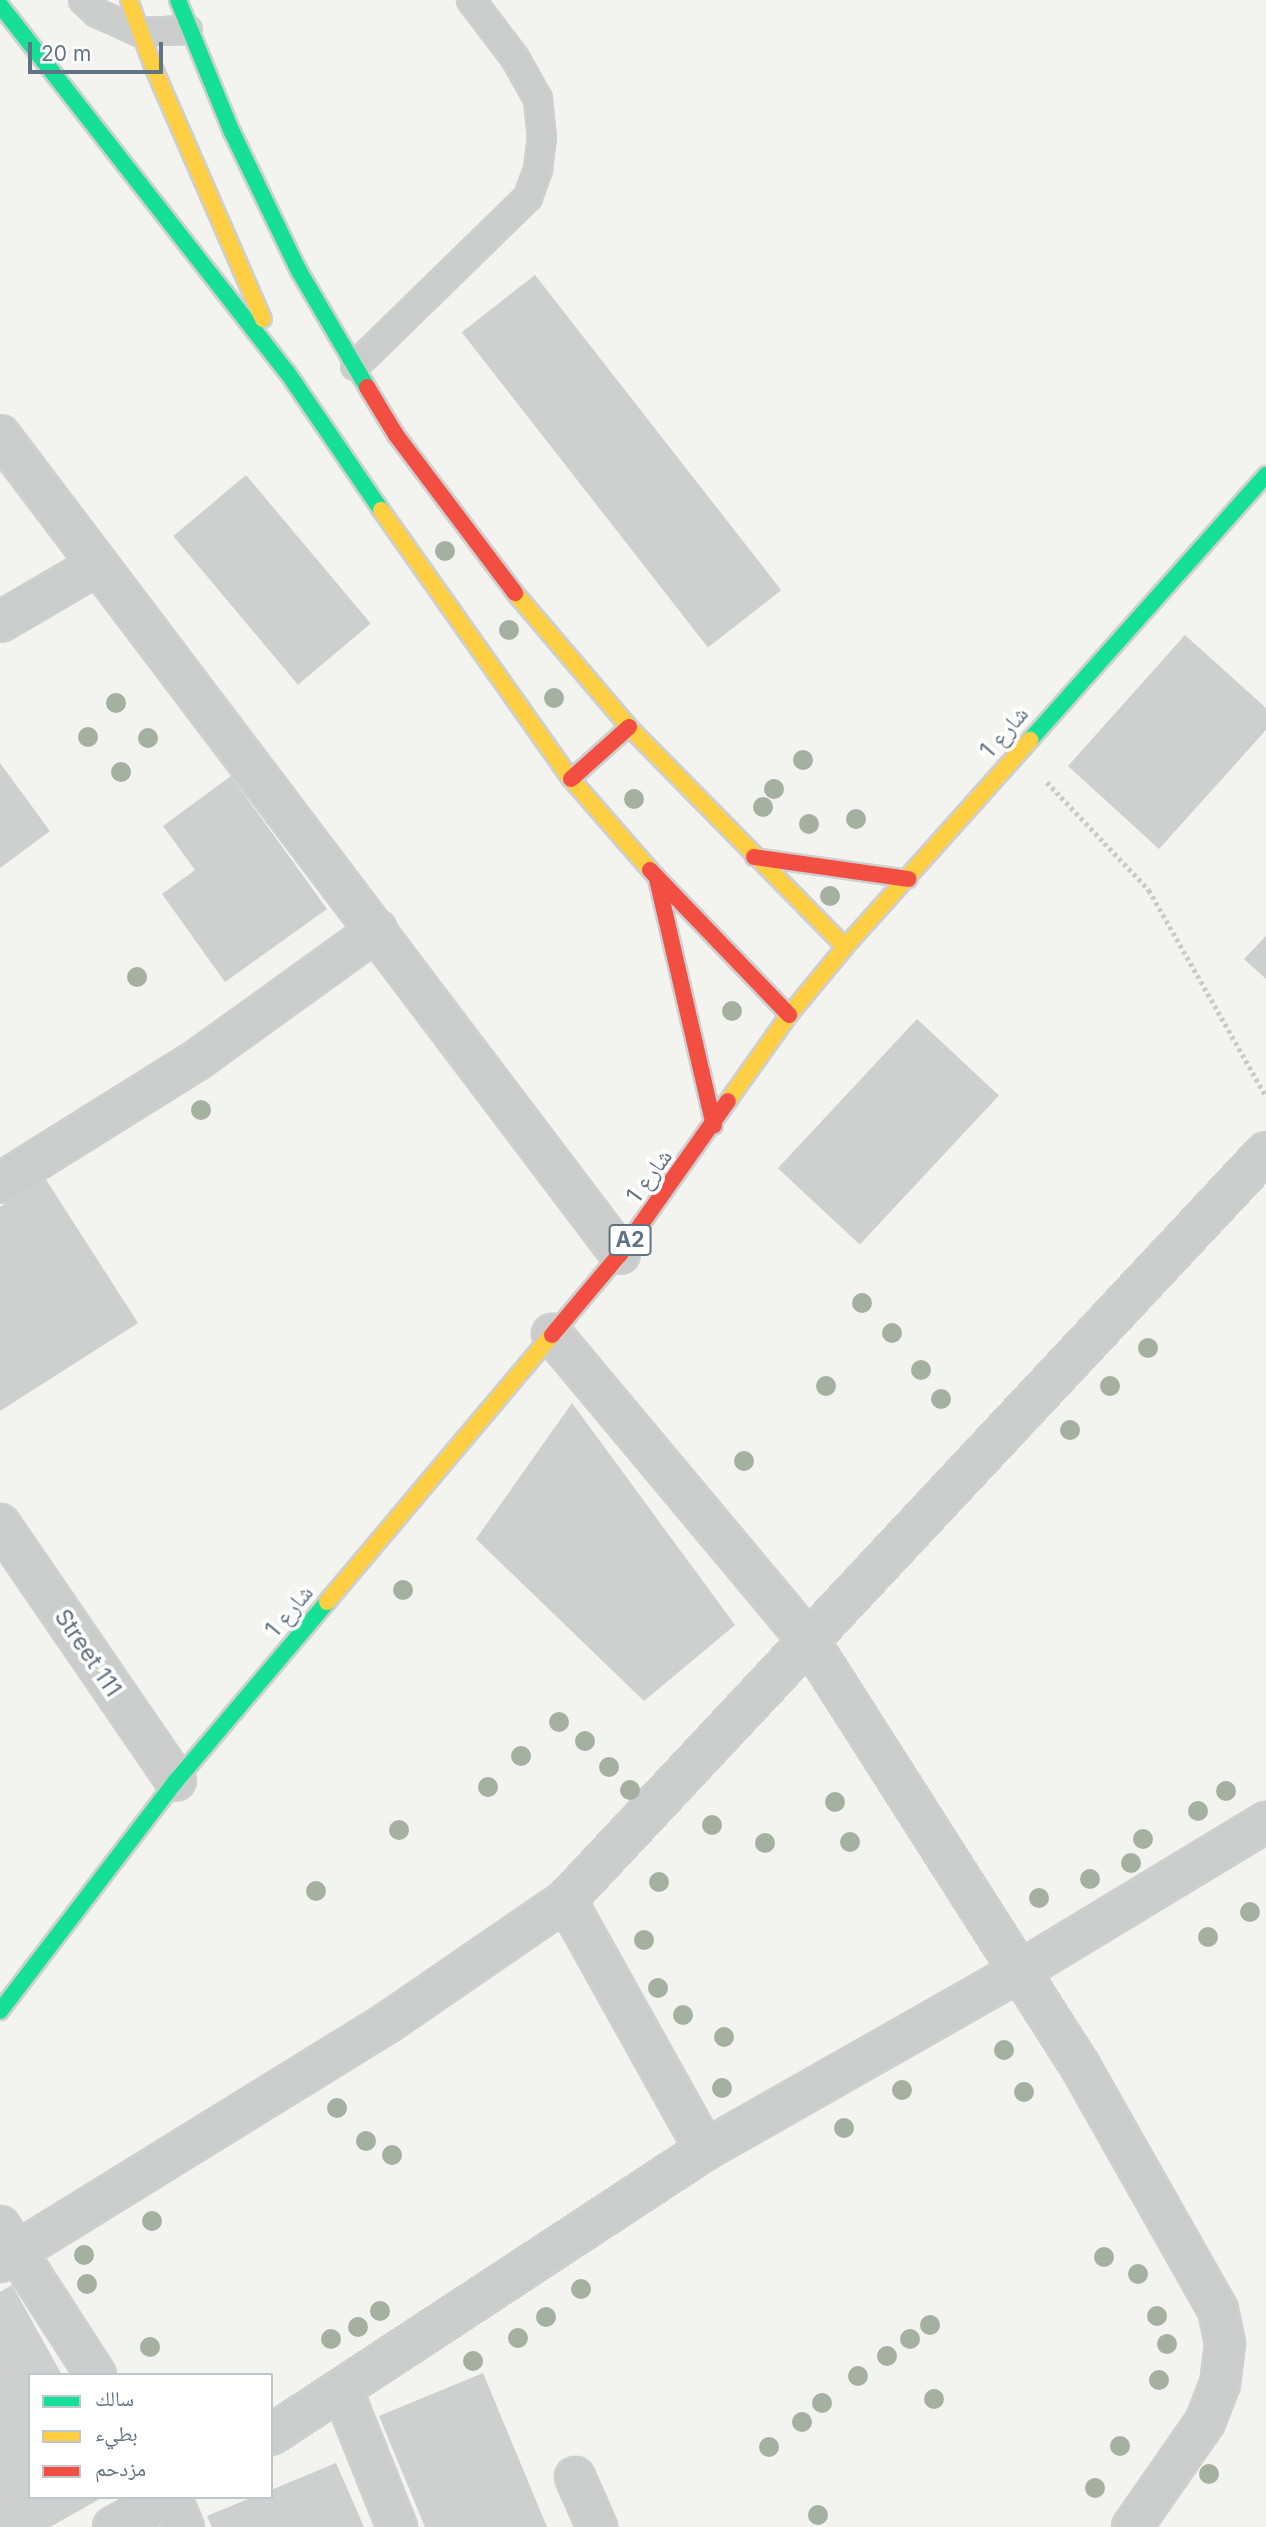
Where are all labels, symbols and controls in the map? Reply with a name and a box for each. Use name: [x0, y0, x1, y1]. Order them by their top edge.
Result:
scale bar: [32, 28, 166, 72]
text: 20 m: [41, 41, 91, 66]
street label: شارع 1: [974, 700, 1034, 764]
street label: شارع 1: [620, 1144, 678, 1208]
road number: A2: [607, 1222, 653, 1258]
street label: شارع 1: [259, 1579, 319, 1643]
street label: Street 111: [49, 1604, 127, 1702]
legend: [28, 2373, 273, 2499]
text: سالك: [95, 2386, 134, 2411]
text: بطيء: [95, 2421, 138, 2446]
text: مزدحم: [95, 2456, 146, 2481]

